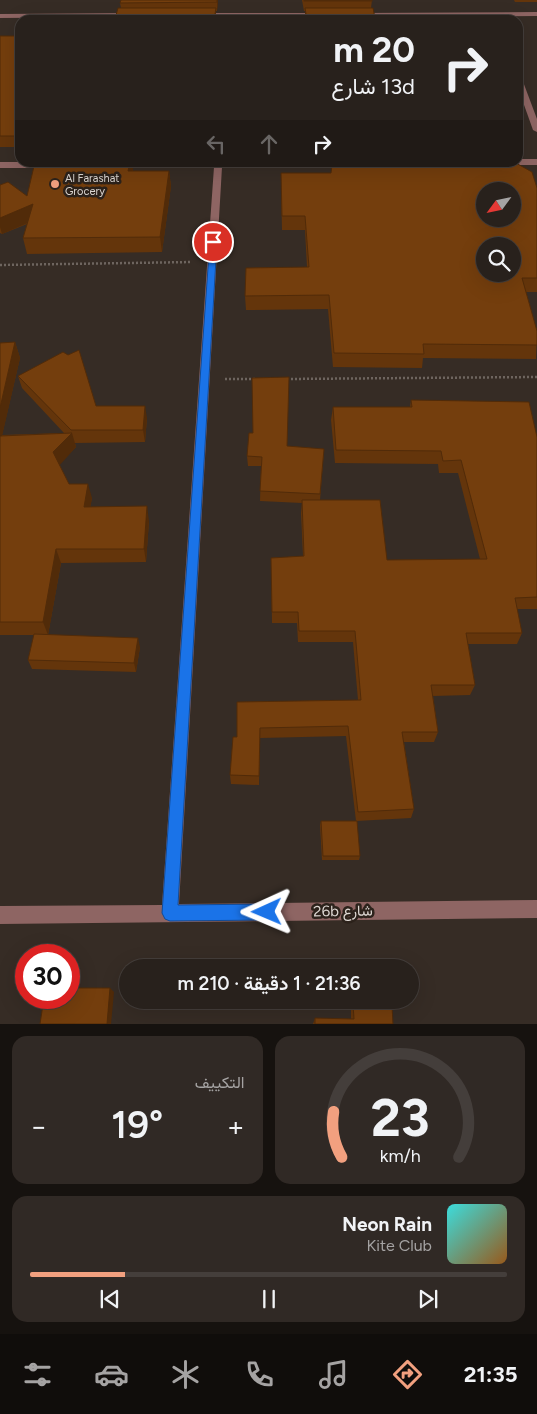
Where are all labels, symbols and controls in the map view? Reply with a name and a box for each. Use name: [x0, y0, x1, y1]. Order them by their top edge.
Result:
text: 20 m: [333, 29, 415, 71]
icon: right: [433, 35, 498, 100]
text: 13d شارع: [331, 73, 415, 100]
icon: left: [202, 130, 230, 158]
icon: ahead: [255, 130, 283, 158]
icon: right: [308, 130, 336, 158]
place label: Al Farashat Grocery: [65, 172, 119, 198]
marker: Al Farashat Grocery: [49, 178, 61, 190]
north arrow: [476, 182, 521, 228]
map controls: [476, 182, 521, 282]
pin: [192, 221, 234, 263]
icon: arrive: [199, 228, 227, 256]
button: search: [476, 237, 521, 282]
position arrow: [240, 885, 292, 937]
street label: 26b شارع: [313, 901, 373, 923]
speed limit sign: 30: [15, 944, 80, 1009]
text: 21:36 · 1 دقيقة · 210 m: [178, 972, 360, 995]
text: التكييف: [195, 1073, 245, 1092]
text: 23: [370, 1087, 429, 1149]
text: 19°: [111, 1102, 163, 1148]
text: −: [30, 1109, 47, 1143]
text: +: [227, 1109, 244, 1143]
text: km/h: [379, 1145, 420, 1166]
text: Neon Rain: [342, 1213, 432, 1236]
text: Kite Club: [366, 1236, 432, 1255]
icon: previous: [96, 1285, 124, 1313]
icon: pause: [255, 1285, 283, 1313]
icon: next: [414, 1285, 442, 1313]
icon: filters: [20, 1357, 55, 1392]
icon: car: [94, 1357, 129, 1392]
icon: climate: [168, 1357, 203, 1392]
icon: phone: [242, 1357, 277, 1392]
icon: music: [316, 1357, 351, 1392]
icon: directions: [390, 1357, 425, 1392]
text: 21:35: [464, 1361, 517, 1388]

